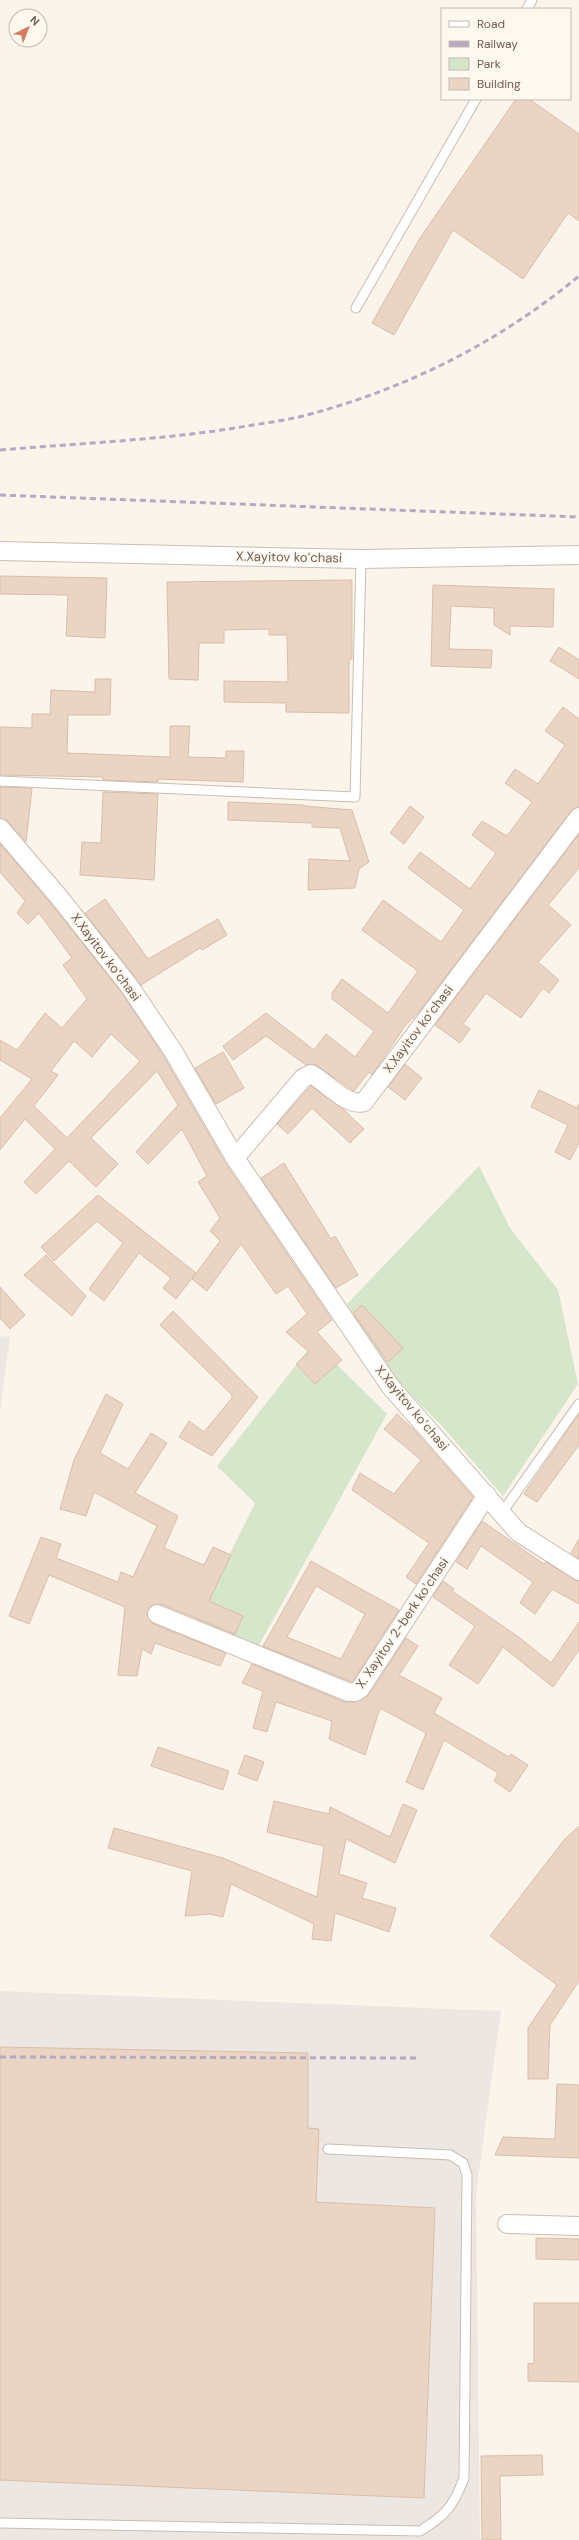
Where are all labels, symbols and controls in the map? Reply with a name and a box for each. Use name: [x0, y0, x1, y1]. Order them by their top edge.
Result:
north arrow: [8, 8, 48, 48]
legend: [441, 8, 571, 100]
text: N: [27, 13, 43, 29]
text: Road: [477, 16, 505, 32]
text: Railway: [477, 36, 518, 52]
text: Park: [477, 56, 501, 72]
text: Building: [477, 76, 521, 92]
street label: X.Xayitov koʻchasi: [236, 548, 342, 566]
street label: X.Xayitov koʻchasi: [67, 910, 145, 1004]
street label: X.Xayitov koʻchasi: [379, 982, 457, 1076]
street label: X.Xayitov koʻchasi: [371, 1362, 453, 1454]
street label: X. Xayitov 2-berk koʼchasi: [352, 1554, 452, 1692]

